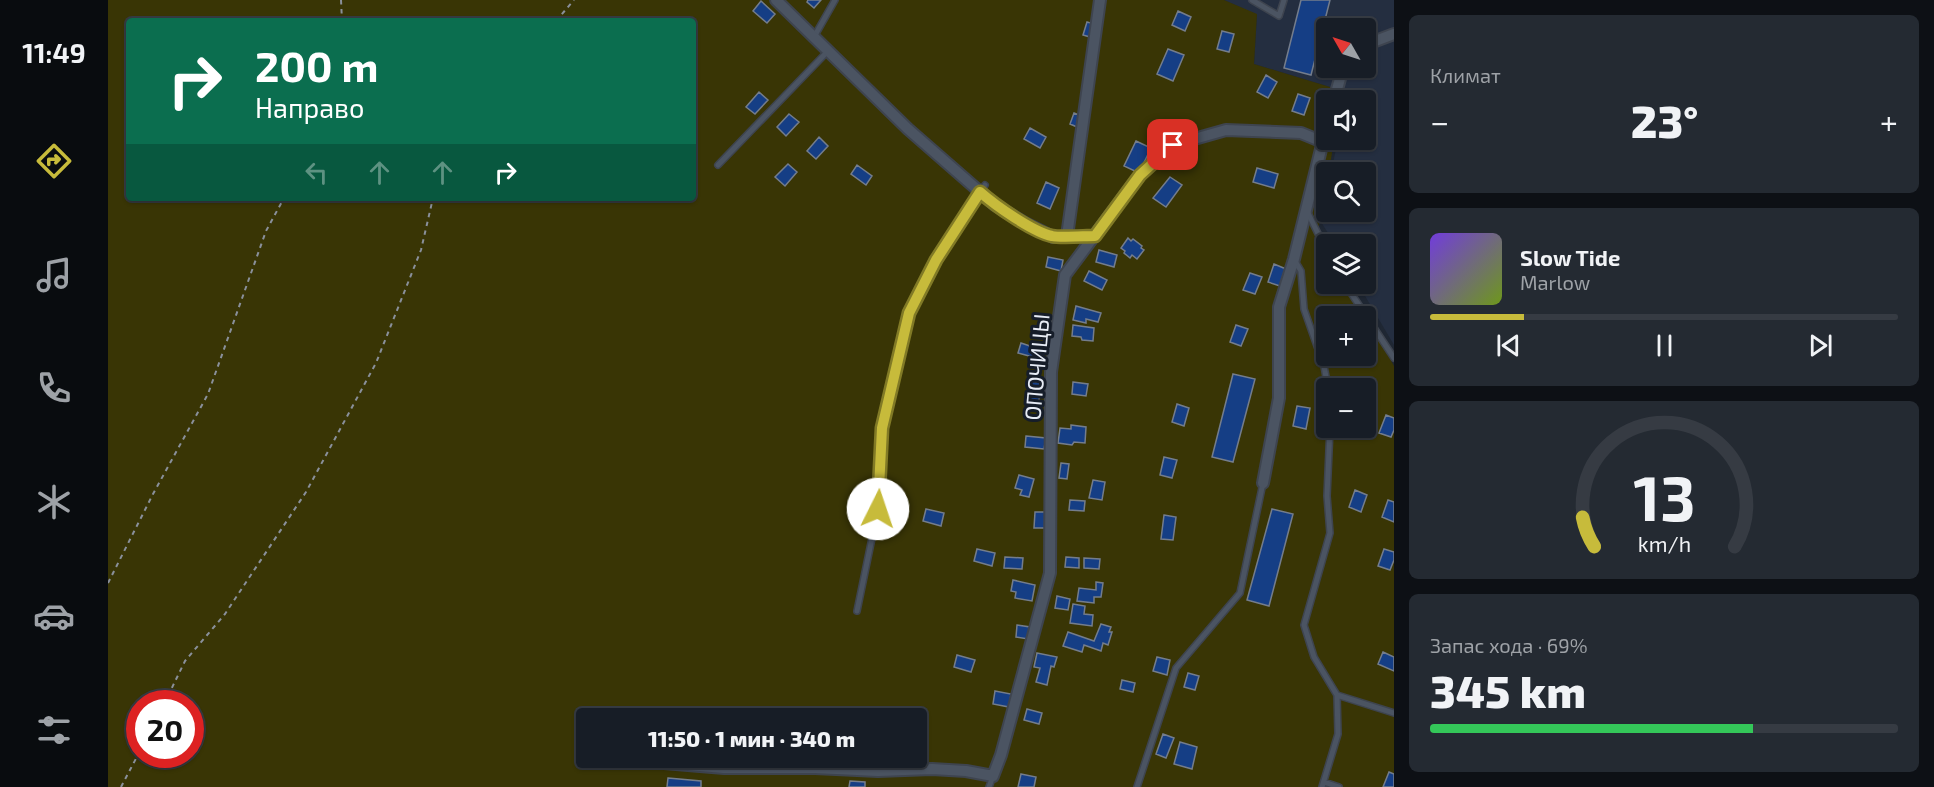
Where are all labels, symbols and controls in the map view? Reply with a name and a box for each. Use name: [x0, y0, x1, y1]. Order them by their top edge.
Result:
north arrow: [1316, 18, 1376, 78]
map controls: [1316, 18, 1376, 438]
text: 11:49: [22, 36, 86, 68]
text: 200 m: [255, 40, 378, 90]
icon: right: [156, 42, 234, 120]
text: Климат: [1430, 63, 1501, 87]
button: sound: [1316, 90, 1376, 150]
text: Направо: [255, 91, 364, 123]
text: 23°: [1631, 93, 1698, 147]
text: −: [1430, 101, 1449, 141]
text: +: [1880, 101, 1898, 141]
pin: [1147, 119, 1198, 170]
icon: arrive: [1156, 128, 1189, 161]
icon: directions: [33, 140, 75, 182]
icon: left: [300, 156, 333, 189]
icon: ahead: [363, 156, 396, 189]
icon: ahead: [426, 156, 459, 189]
icon: right: [489, 156, 522, 189]
button: search: [1316, 162, 1376, 222]
button: layers: [1316, 234, 1376, 294]
text: Slow Tide: [1520, 244, 1620, 270]
icon: music: [33, 254, 75, 296]
text: Marlow: [1520, 270, 1590, 294]
button: +: [1316, 306, 1376, 366]
street label: ОПОЧИЦЫ: [1018, 313, 1054, 421]
icon: previous: [1492, 329, 1525, 362]
icon: pause: [1648, 329, 1681, 362]
icon: next: [1804, 329, 1837, 362]
icon: phone: [33, 367, 75, 409]
button: −: [1316, 378, 1376, 438]
text: 13: [1633, 459, 1695, 534]
position arrow: [846, 477, 910, 541]
icon: climate: [33, 481, 75, 523]
text: km/h: [1637, 531, 1691, 556]
icon: car: [33, 595, 75, 637]
text: Запас хода · 69%: [1430, 633, 1588, 657]
text: 345 km: [1430, 663, 1586, 717]
speed limit sign: 20: [126, 690, 204, 768]
icon: filters: [33, 709, 75, 751]
text: 11:50 · 1 мин · 340 m: [648, 725, 855, 751]

